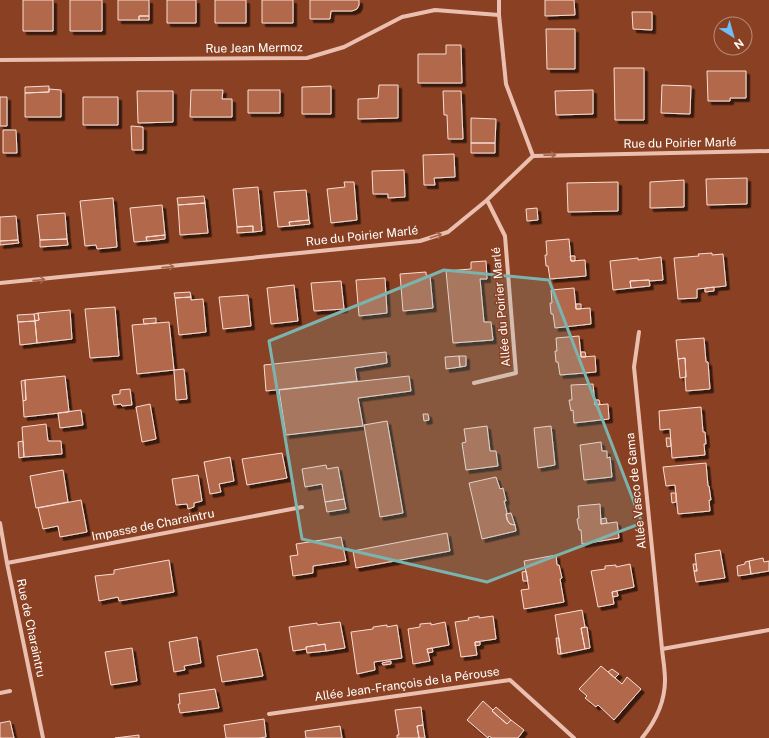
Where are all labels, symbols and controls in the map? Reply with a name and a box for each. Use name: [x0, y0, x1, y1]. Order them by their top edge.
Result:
north arrow: [713, 16, 753, 56]
text: N: [732, 37, 746, 51]
street label: Rue Jean Mermoz: [205, 40, 303, 56]
street label: Rue du Poirier Marlé: [623, 135, 737, 151]
one-way arrow: [543, 152, 556, 159]
street label: Rue du Poirier Marlé: [305, 223, 419, 249]
one-way arrow: [429, 232, 442, 239]
street label: Allée du Poirier Marlé: [489, 246, 513, 367]
one-way arrow: [161, 263, 174, 270]
one-way arrow: [32, 276, 45, 283]
street label: Allée Vasco de Gama: [623, 432, 649, 550]
street label: Impasse de Charaintru: [90, 506, 216, 544]
street label: Rue de Charaintru: [14, 578, 48, 678]
street label: Allée Jean-François de la Pérouse: [313, 664, 501, 704]

